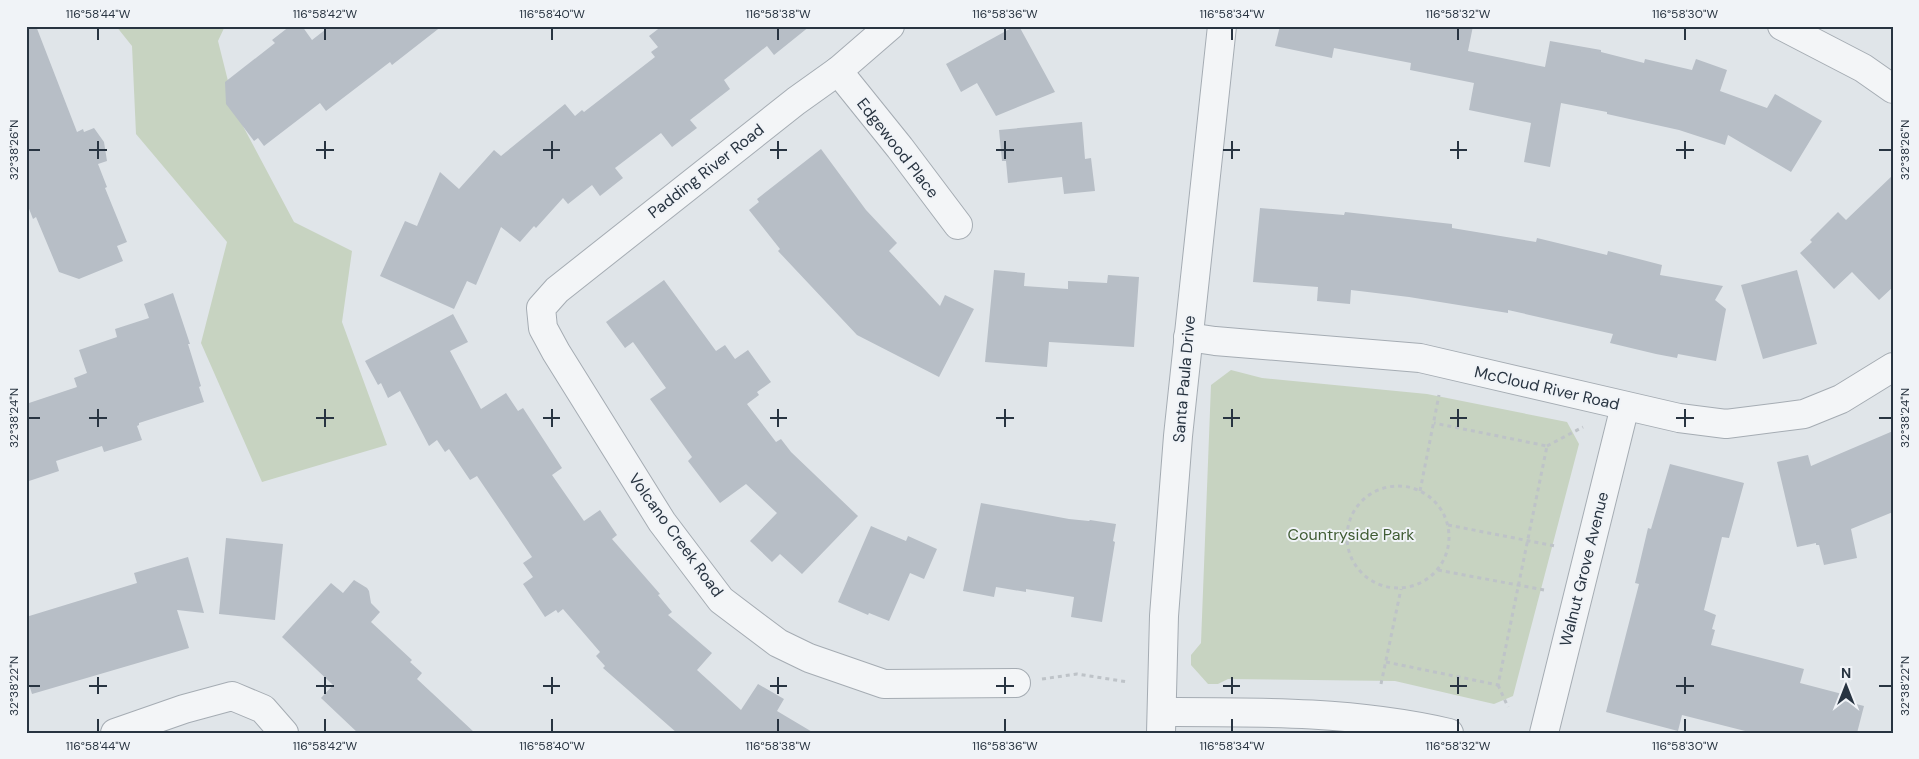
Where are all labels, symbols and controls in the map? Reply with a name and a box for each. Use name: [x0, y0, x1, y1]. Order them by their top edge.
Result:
text: 116°58'44"W: [66, 6, 131, 22]
text: 116°58'42"W: [293, 6, 358, 22]
text: 116°58'40"W: [519, 6, 585, 22]
text: 116°58'38"W: [745, 6, 811, 22]
text: 116°58'36"W: [972, 6, 1038, 22]
text: 116°58'34"W: [1199, 6, 1265, 22]
text: 116°58'32"W: [1426, 6, 1491, 22]
text: 116°58'30"W: [1652, 6, 1718, 22]
street label: Edgewood Place: [852, 94, 944, 202]
street label: Padding River Road: [644, 119, 768, 223]
text: 32°38'26"N: [6, 120, 22, 180]
text: 32°38'26"N: [1897, 120, 1913, 180]
street label: Santa Paula Drive: [1168, 315, 1200, 443]
street label: McCloud River Road: [1472, 361, 1622, 415]
text: 32°38'24"N: [6, 388, 22, 448]
text: 32°38'24"N: [1897, 388, 1913, 448]
street label: Volcano Creek Road: [624, 469, 728, 601]
street label: Walnut Grove Avenue: [1555, 490, 1613, 648]
park label: Countryside Park: [1288, 524, 1414, 545]
text: 32°38'22"N: [6, 656, 22, 716]
text: 32°38'22"N: [1897, 656, 1913, 716]
north arrow: [1822, 662, 1872, 712]
text: N: [1841, 664, 1851, 682]
text: 116°58'44"W: [66, 738, 131, 754]
text: 116°58'42"W: [293, 738, 358, 754]
text: 116°58'40"W: [519, 738, 585, 754]
text: 116°58'38"W: [745, 738, 811, 754]
text: 116°58'36"W: [972, 738, 1038, 754]
text: 116°58'34"W: [1199, 738, 1265, 754]
text: 116°58'32"W: [1426, 738, 1491, 754]
text: 116°58'30"W: [1652, 738, 1718, 754]

